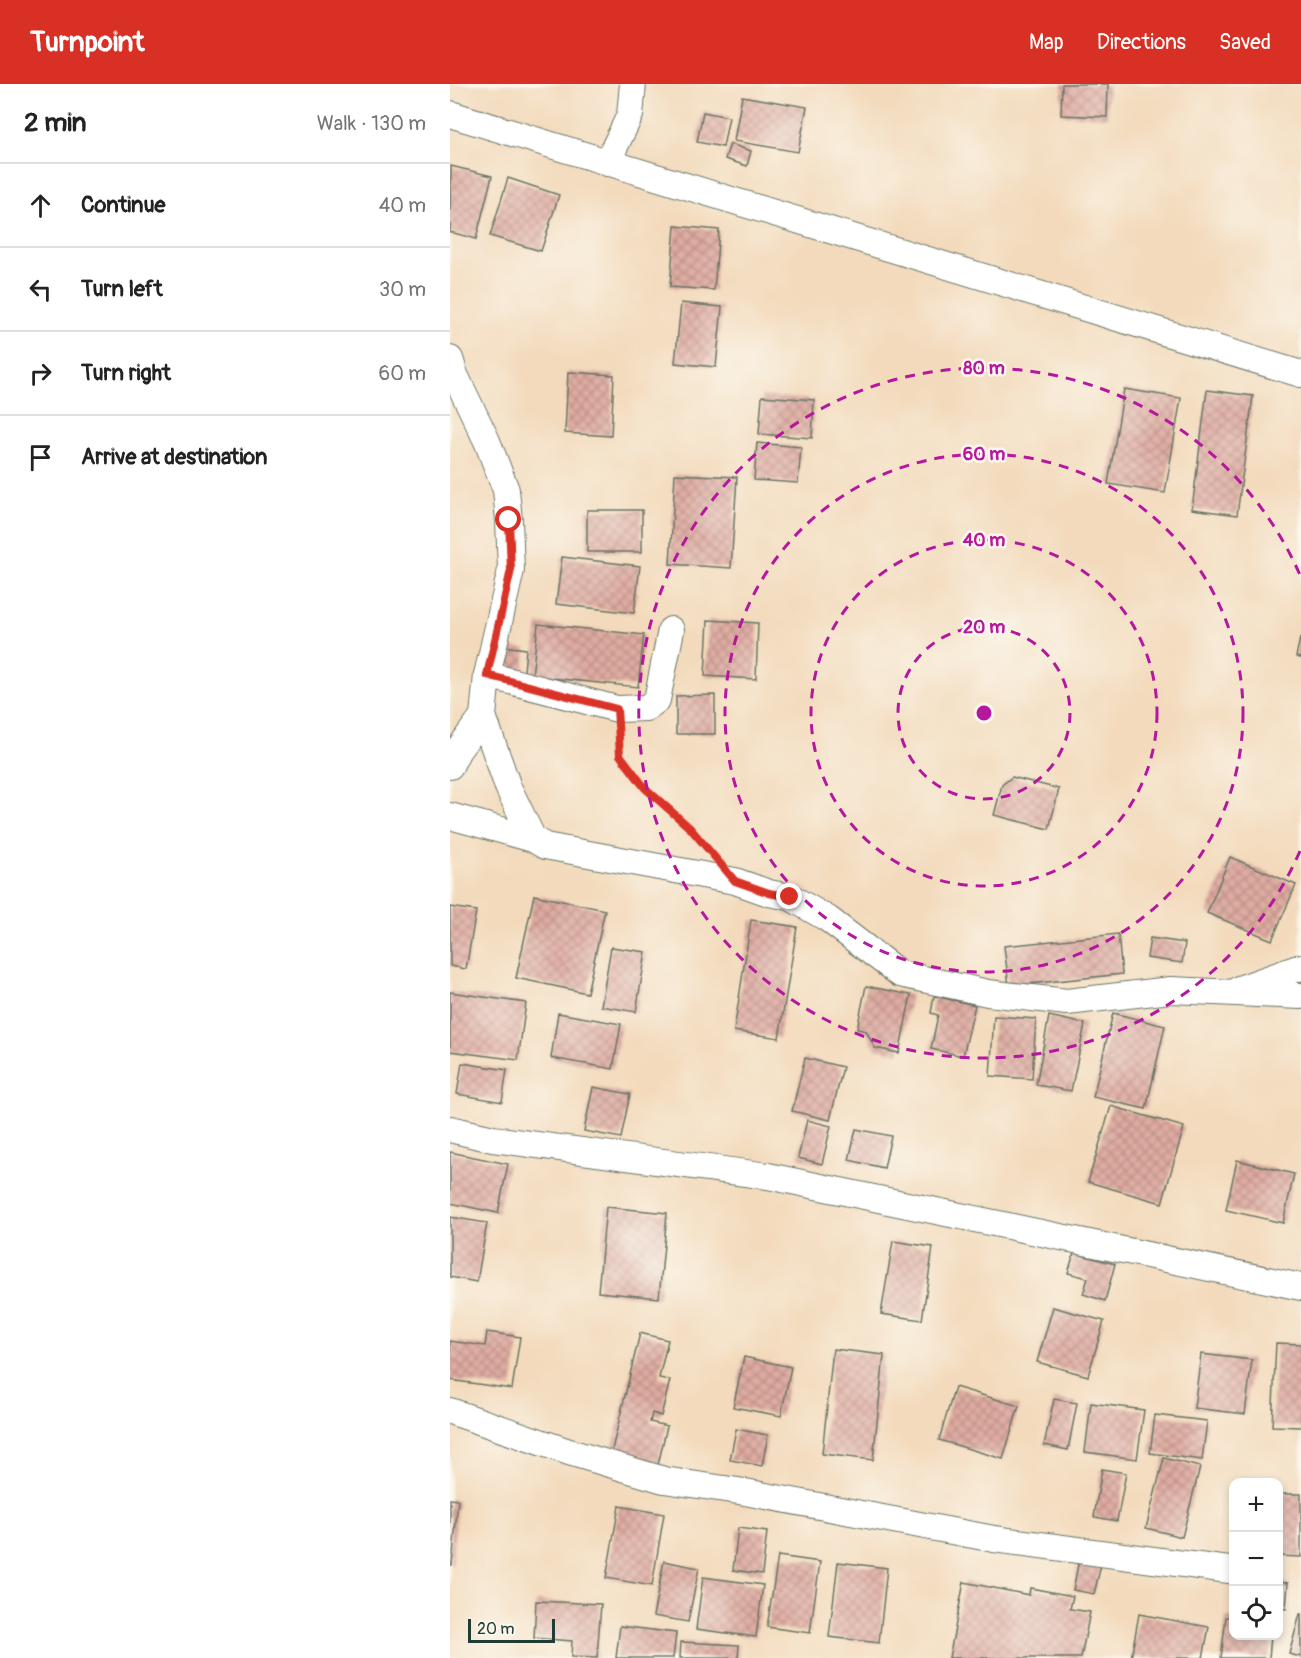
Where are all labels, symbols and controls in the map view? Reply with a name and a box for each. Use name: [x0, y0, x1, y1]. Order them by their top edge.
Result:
text: Turnpoint: [30, 25, 144, 60]
text: Map: [1029, 29, 1064, 56]
text: Directions: [1097, 29, 1186, 56]
text: Saved: [1219, 29, 1271, 56]
text: 2 min: [24, 107, 86, 139]
text: Walk · 130 m: [317, 111, 426, 136]
icon: ahead: [24, 189, 57, 222]
text: Continue: [81, 191, 165, 219]
text: 40 m: [379, 193, 426, 218]
icon: left: [24, 273, 57, 306]
text: Turn left: [81, 275, 163, 303]
text: 30 m: [379, 277, 426, 302]
icon: right: [24, 357, 57, 390]
text: 80 m: [963, 357, 1005, 380]
text: Turn right: [81, 359, 171, 387]
text: 60 m: [379, 361, 426, 386]
icon: arrive: [24, 441, 57, 474]
text: Arrive at destination: [81, 443, 267, 471]
text: 60 m: [963, 443, 1005, 466]
route start: [495, 506, 521, 532]
text: 40 m: [963, 529, 1005, 552]
text: 20 m: [963, 616, 1005, 639]
centre of rings: [974, 703, 994, 723]
route end: [776, 883, 802, 909]
map controls: [1229, 1478, 1283, 1640]
button: +: [1229, 1478, 1283, 1532]
button: −: [1229, 1532, 1283, 1586]
button: locate: [1229, 1586, 1283, 1640]
scale bar: [468, 1616, 555, 1644]
text: 20 m: [477, 1619, 515, 1639]

